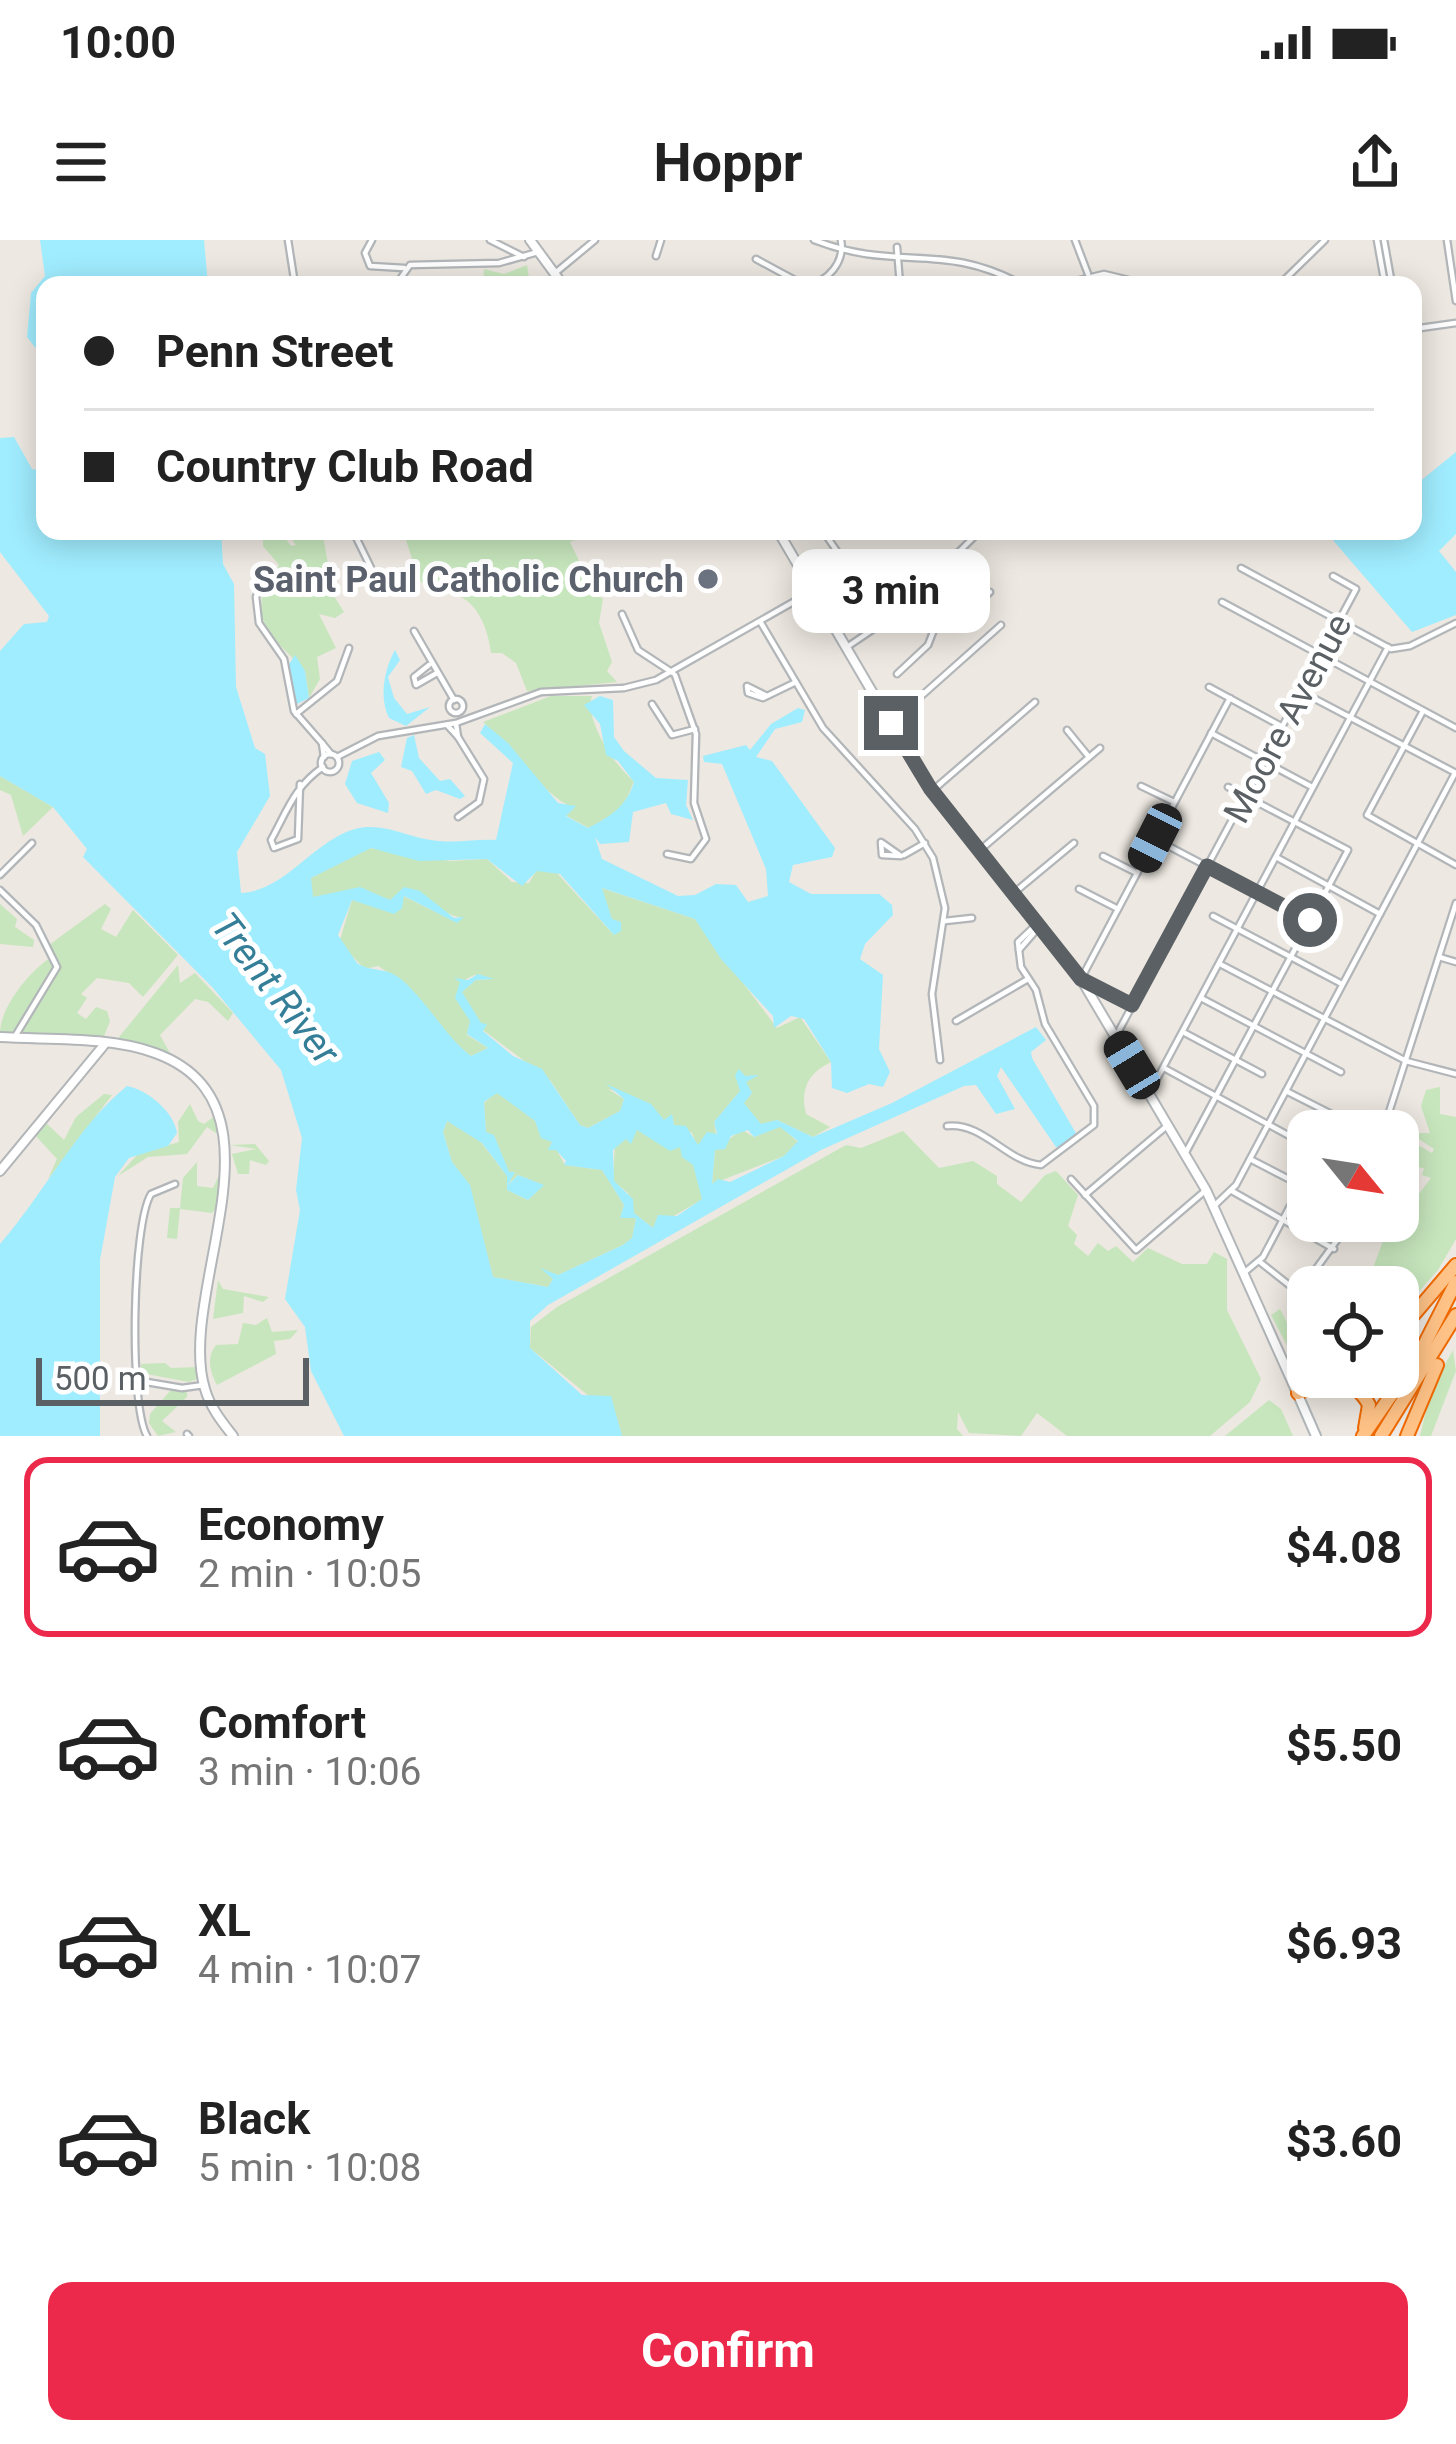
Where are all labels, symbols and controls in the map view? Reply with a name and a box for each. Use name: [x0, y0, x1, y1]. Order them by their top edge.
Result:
text: 10:00: [60, 16, 176, 69]
icon: menu: [48, 129, 114, 195]
icon: share: [1342, 129, 1408, 195]
text: Hoppr: [653, 131, 803, 194]
text: Penn Street: [156, 325, 393, 378]
text: Country Club Road: [156, 440, 534, 493]
callout: 3 min: [792, 549, 990, 633]
place label: Saint Paul Catholic Church: [253, 559, 684, 601]
marker: Saint Paul Catholic Church: [695, 566, 721, 592]
text: 3 min: [842, 568, 940, 614]
street label: Moore Avenue: [1215, 607, 1360, 830]
route end: [864, 696, 918, 750]
car: [1123, 798, 1187, 878]
route start: [1283, 893, 1337, 947]
water label: Trent River: [202, 904, 349, 1075]
car: [1098, 1025, 1166, 1105]
north arrow: [1287, 1110, 1419, 1242]
map controls: [1287, 1110, 1419, 1398]
button: locate: [1287, 1266, 1419, 1398]
scale bar: [36, 1352, 309, 1405]
text: 500 m: [54, 1359, 147, 1398]
icon: car: [54, 1493, 162, 1601]
text: Economy: [198, 1498, 384, 1551]
text: $4.08: [1286, 1521, 1402, 1574]
text: 2 min · 10:05: [198, 1551, 421, 1597]
icon: car: [54, 1691, 162, 1799]
text: Comfort: [198, 1696, 366, 1749]
text: $5.50: [1286, 1719, 1402, 1772]
text: 3 min · 10:06: [198, 1749, 421, 1795]
icon: car: [54, 1889, 162, 1997]
text: XL: [198, 1894, 251, 1947]
text: $6.93: [1286, 1917, 1402, 1970]
text: 4 min · 10:07: [198, 1947, 421, 1993]
icon: car: [54, 2087, 162, 2195]
text: Black: [198, 2092, 310, 2145]
text: $3.60: [1286, 2115, 1402, 2168]
text: 5 min · 10:08: [198, 2145, 421, 2191]
button: Confirm: [48, 2282, 1408, 2420]

